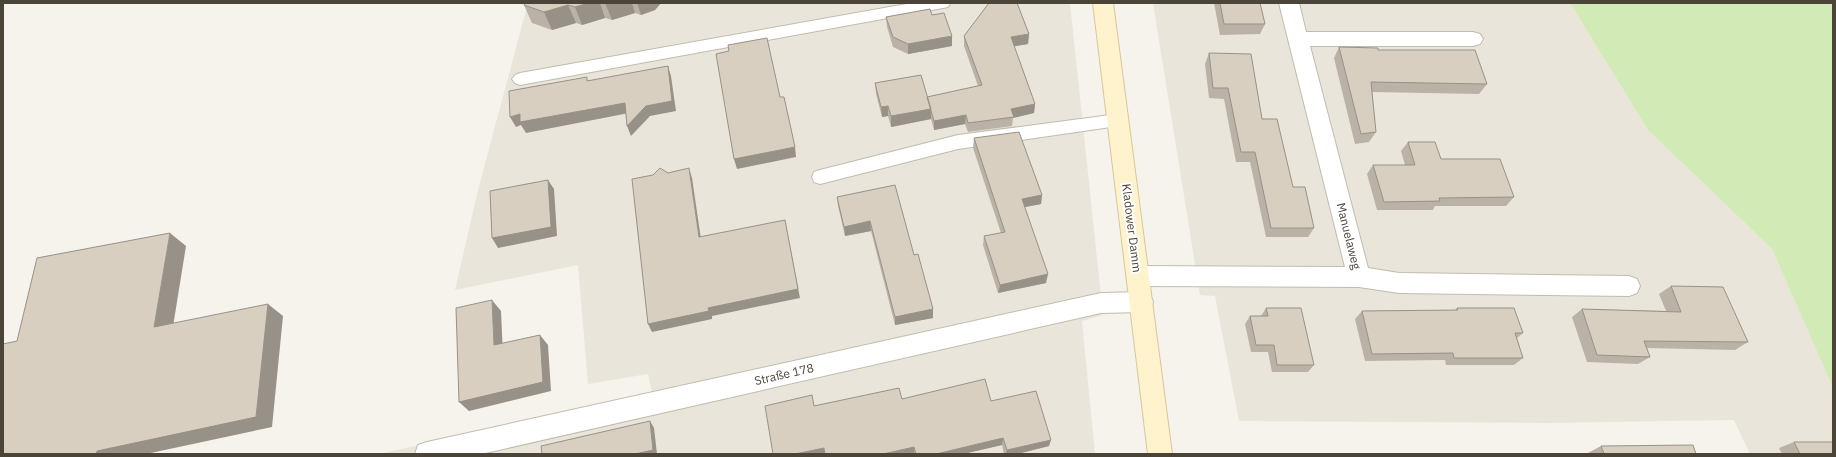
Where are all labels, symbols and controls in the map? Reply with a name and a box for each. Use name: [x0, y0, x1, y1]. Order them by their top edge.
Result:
street label: Kladower Damm: [1119, 183, 1145, 273]
street label: Manuelaweg: [1333, 201, 1365, 271]
street label: Straße 178: [753, 360, 815, 388]

